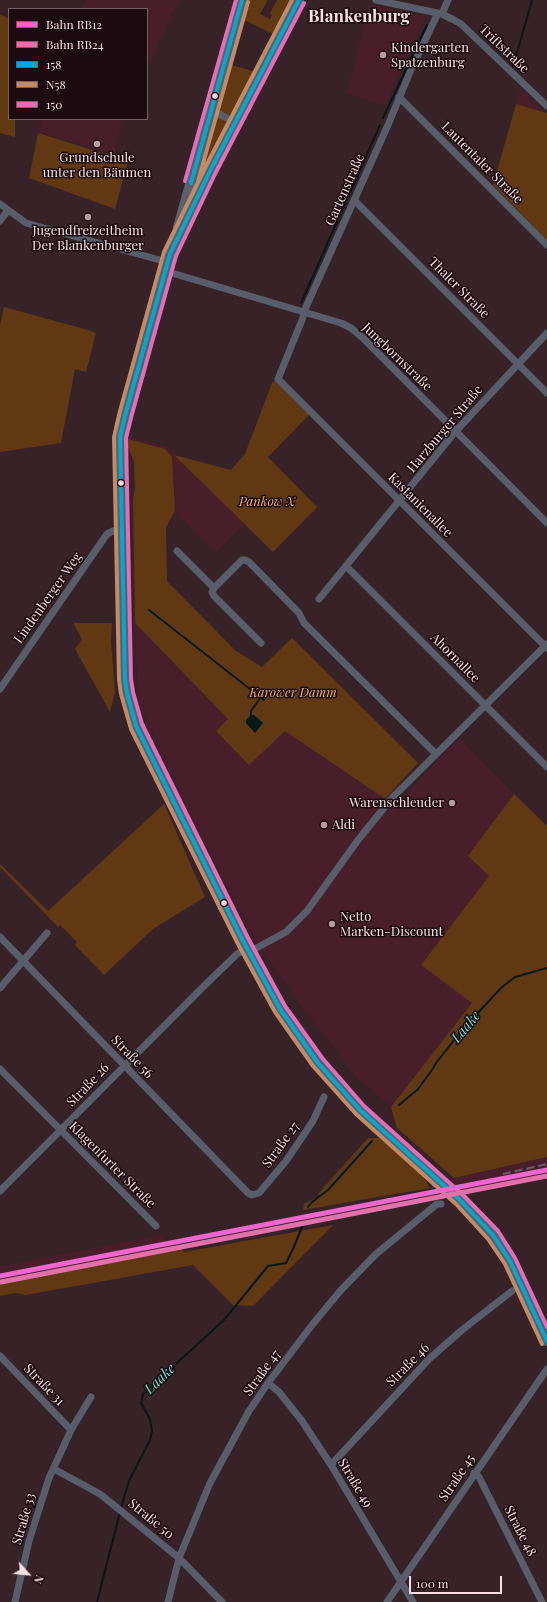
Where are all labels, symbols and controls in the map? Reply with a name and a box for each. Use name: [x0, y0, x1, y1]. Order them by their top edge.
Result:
district label: Blankenburg: [308, 7, 410, 27]
legend: [8, 8, 148, 120]
text: Bahn RB12: [46, 16, 102, 32]
street label: Triftstraße: [476, 21, 532, 77]
text: Bahn RB24: [46, 36, 104, 52]
place label: Kindergarten Spatzenburg: [391, 40, 469, 71]
marker: Kindergarten Spatzenburg: [378, 50, 388, 60]
text: 158: [46, 56, 62, 72]
text: N58: [46, 76, 66, 92]
unlabelled marker: [210, 91, 220, 101]
text: 150: [46, 96, 62, 112]
street label: Lautentaler Straße: [438, 119, 526, 207]
marker: Grundschule unter den Bäumen: [92, 139, 102, 149]
place label: Grundschule unter den Bäumen: [43, 150, 151, 181]
street label: Gartenstraße: [322, 152, 368, 228]
marker: Jugendfreizeitheim Der Blankenburger: [83, 212, 93, 222]
place label: Jugendfreizeitheim Der Blankenburger: [32, 223, 144, 254]
street label: Thaler Straße: [425, 254, 493, 322]
street label: Jungbornstraße: [359, 320, 435, 394]
street label: Harzburger Straße: [404, 382, 486, 476]
street label: Kastanienallee: [385, 470, 455, 540]
unlabelled marker: [116, 478, 126, 488]
park label: Pankow X: [239, 494, 295, 510]
street label: Lindenberger Weg: [11, 550, 85, 646]
street label: Ahornallee: [427, 630, 483, 686]
park label: Karower Damm: [249, 685, 337, 701]
place label: Warenschleuder: [349, 795, 444, 811]
marker: Warenschleuder: [447, 798, 457, 808]
place label: Aldi: [332, 817, 355, 833]
marker: Aldi: [319, 820, 329, 830]
unlabelled marker: [219, 898, 229, 908]
place label: Netto Marken-Discount: [340, 909, 443, 940]
marker: Netto Marken-Discount: [327, 919, 337, 929]
water label: Laake: [448, 1008, 484, 1046]
street label: Straße 56: [108, 1032, 156, 1082]
street label: Straße 26: [64, 1060, 112, 1110]
street label: Klagenfurter Straße: [66, 1119, 158, 1211]
street label: Straße 27: [259, 1119, 303, 1171]
street label: Straße 46: [383, 1340, 433, 1390]
street label: Straße 47: [240, 1347, 284, 1399]
water label: Laake: [141, 1360, 179, 1398]
street label: Straße 31: [20, 1361, 68, 1409]
street label: Straße 45: [436, 1452, 478, 1504]
street label: Straße 49: [334, 1456, 376, 1510]
street label: Straße 33: [9, 1491, 39, 1547]
street label: Straße 50: [125, 1496, 177, 1542]
street label: Straße 48: [501, 1503, 539, 1559]
north arrow: [8, 1554, 48, 1594]
scale bar: [411, 1568, 504, 1594]
text: N: [31, 1573, 48, 1587]
text: 100 m: [416, 1575, 448, 1591]

